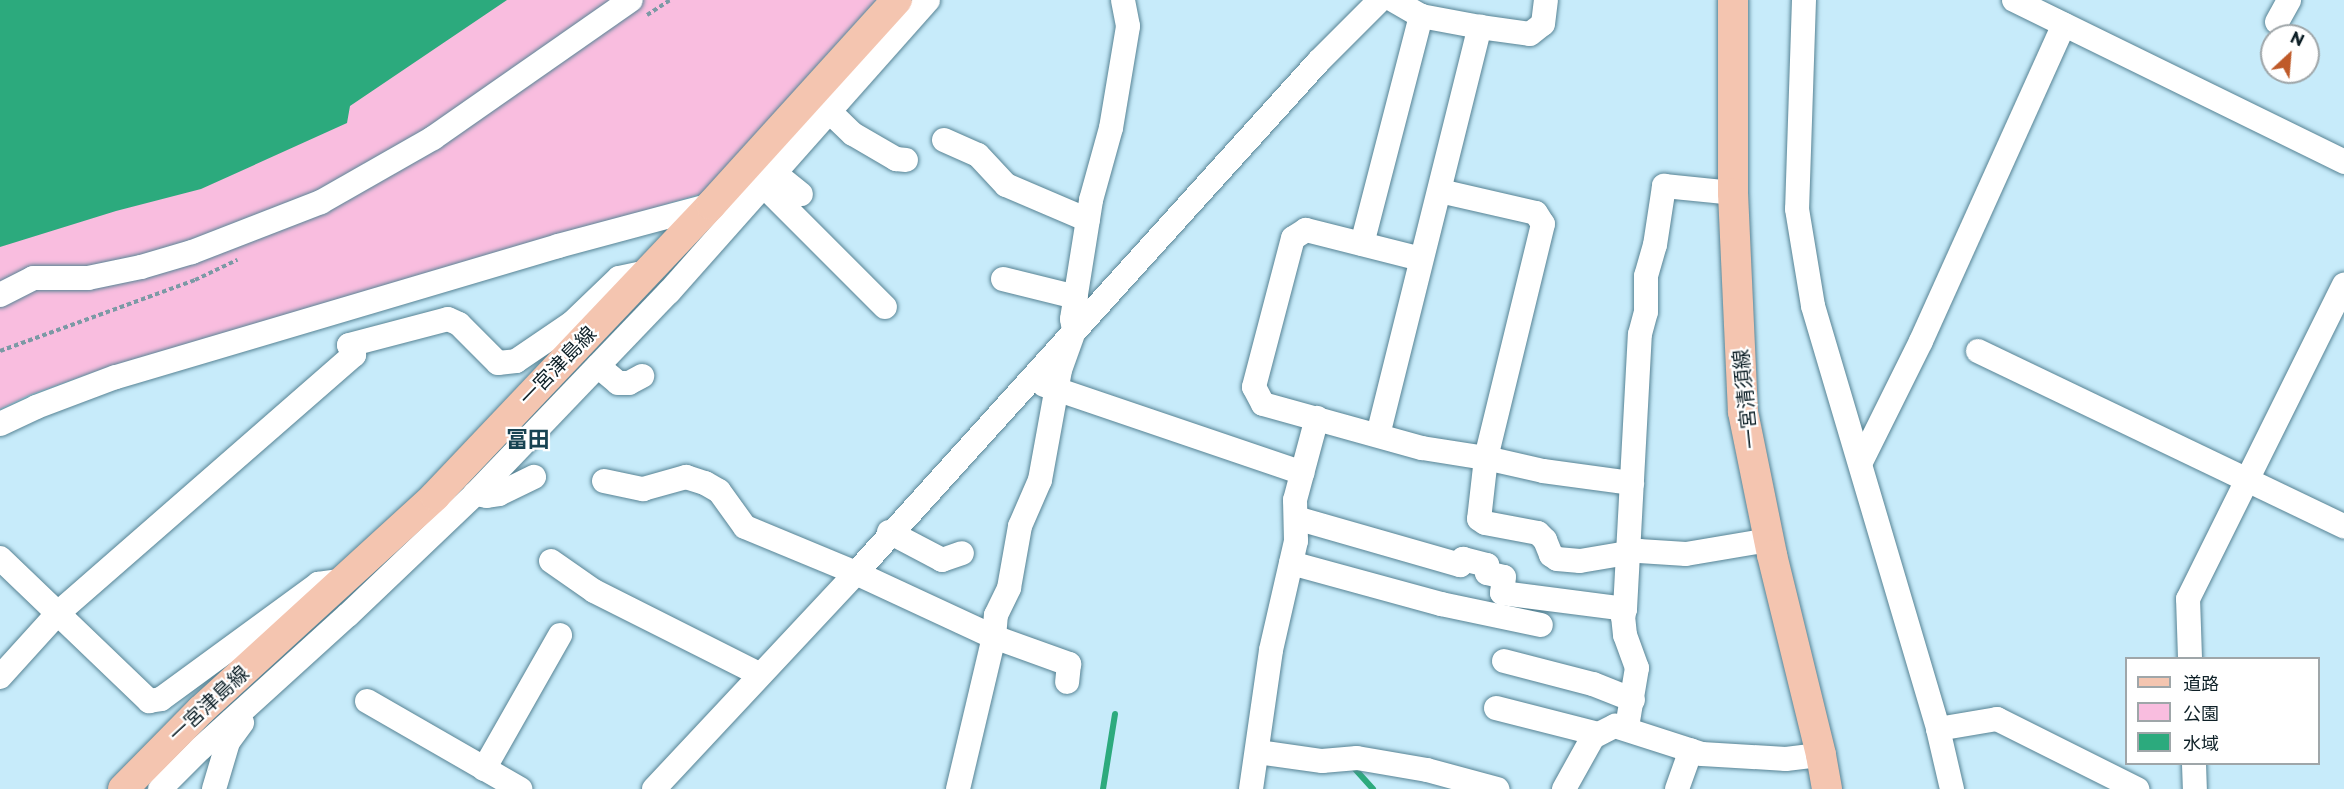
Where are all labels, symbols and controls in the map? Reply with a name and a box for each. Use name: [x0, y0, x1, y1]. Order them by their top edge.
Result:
north arrow: [2260, 24, 2320, 84]
text: N: [2287, 28, 2307, 51]
street label: 一宮津島線: [515, 322, 601, 410]
street label: 一宮清須線: [1729, 348, 1763, 450]
district label: 冨田: [506, 427, 550, 453]
legend: [2125, 657, 2320, 765]
street label: 一宮津島線: [164, 661, 254, 747]
text: 道路: [2183, 673, 2219, 695]
text: 公園: [2183, 703, 2219, 725]
text: 水域: [2183, 733, 2219, 755]

